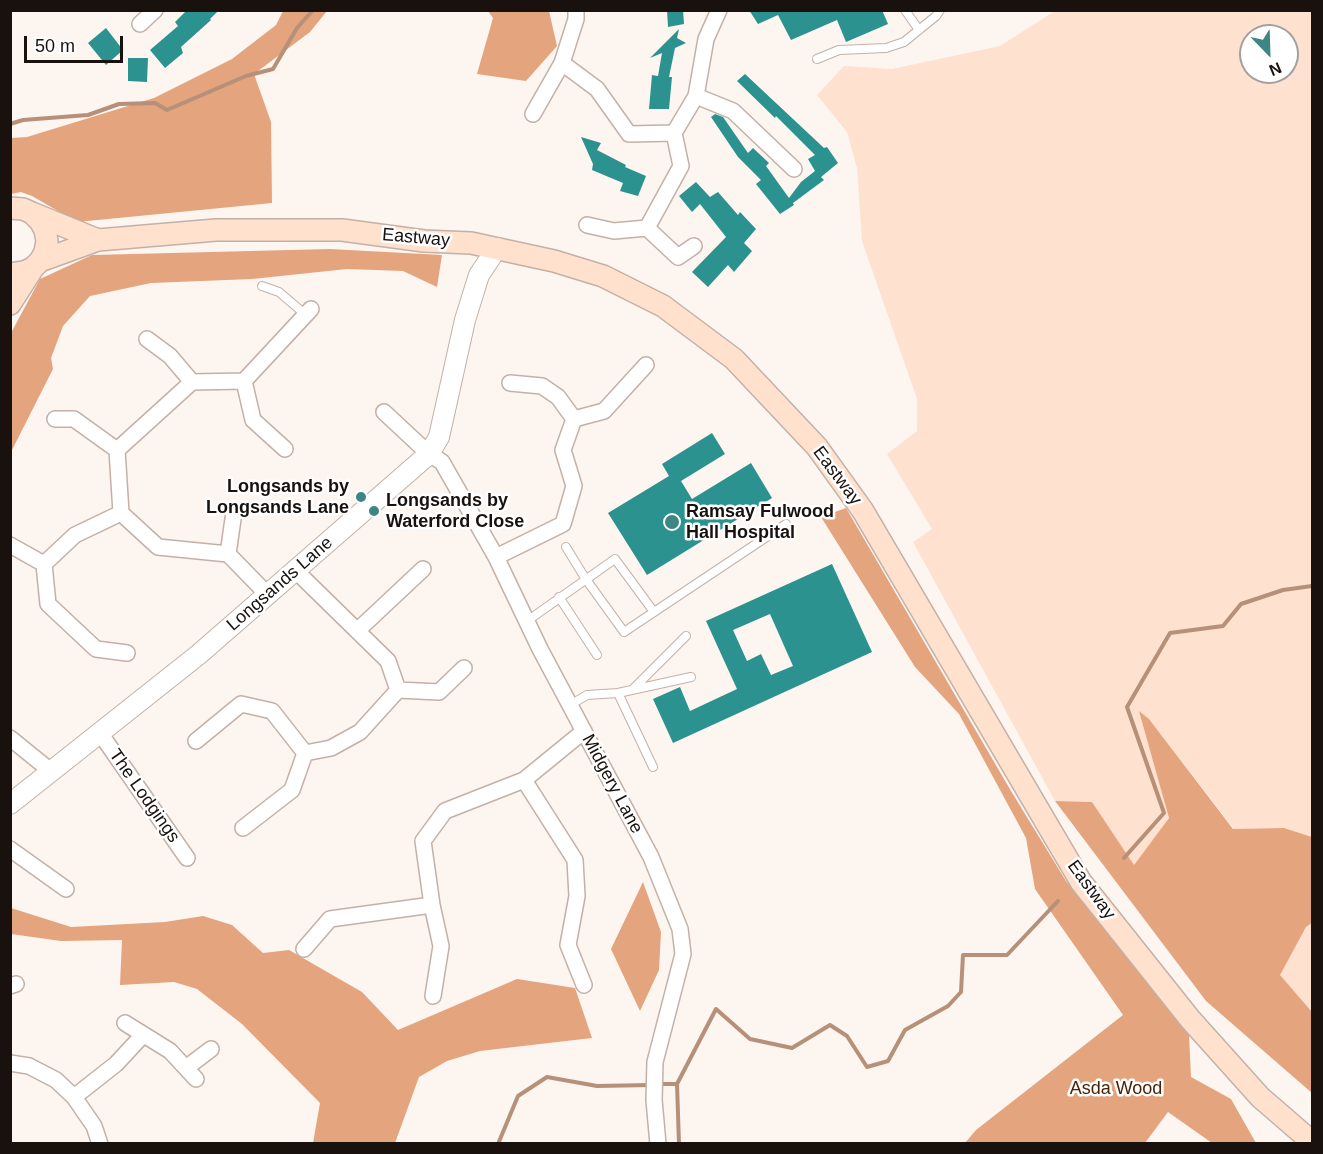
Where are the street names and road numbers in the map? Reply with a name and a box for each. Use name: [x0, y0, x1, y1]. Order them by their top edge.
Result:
street label: Eastway: [381, 224, 451, 252]
street label: Eastway: [808, 442, 866, 510]
street label: Longsands Lane: [223, 532, 337, 636]
street label: Midgery Lane: [577, 731, 647, 837]
street label: The Lodgings: [104, 745, 184, 847]
street label: Eastway: [1062, 856, 1120, 924]

